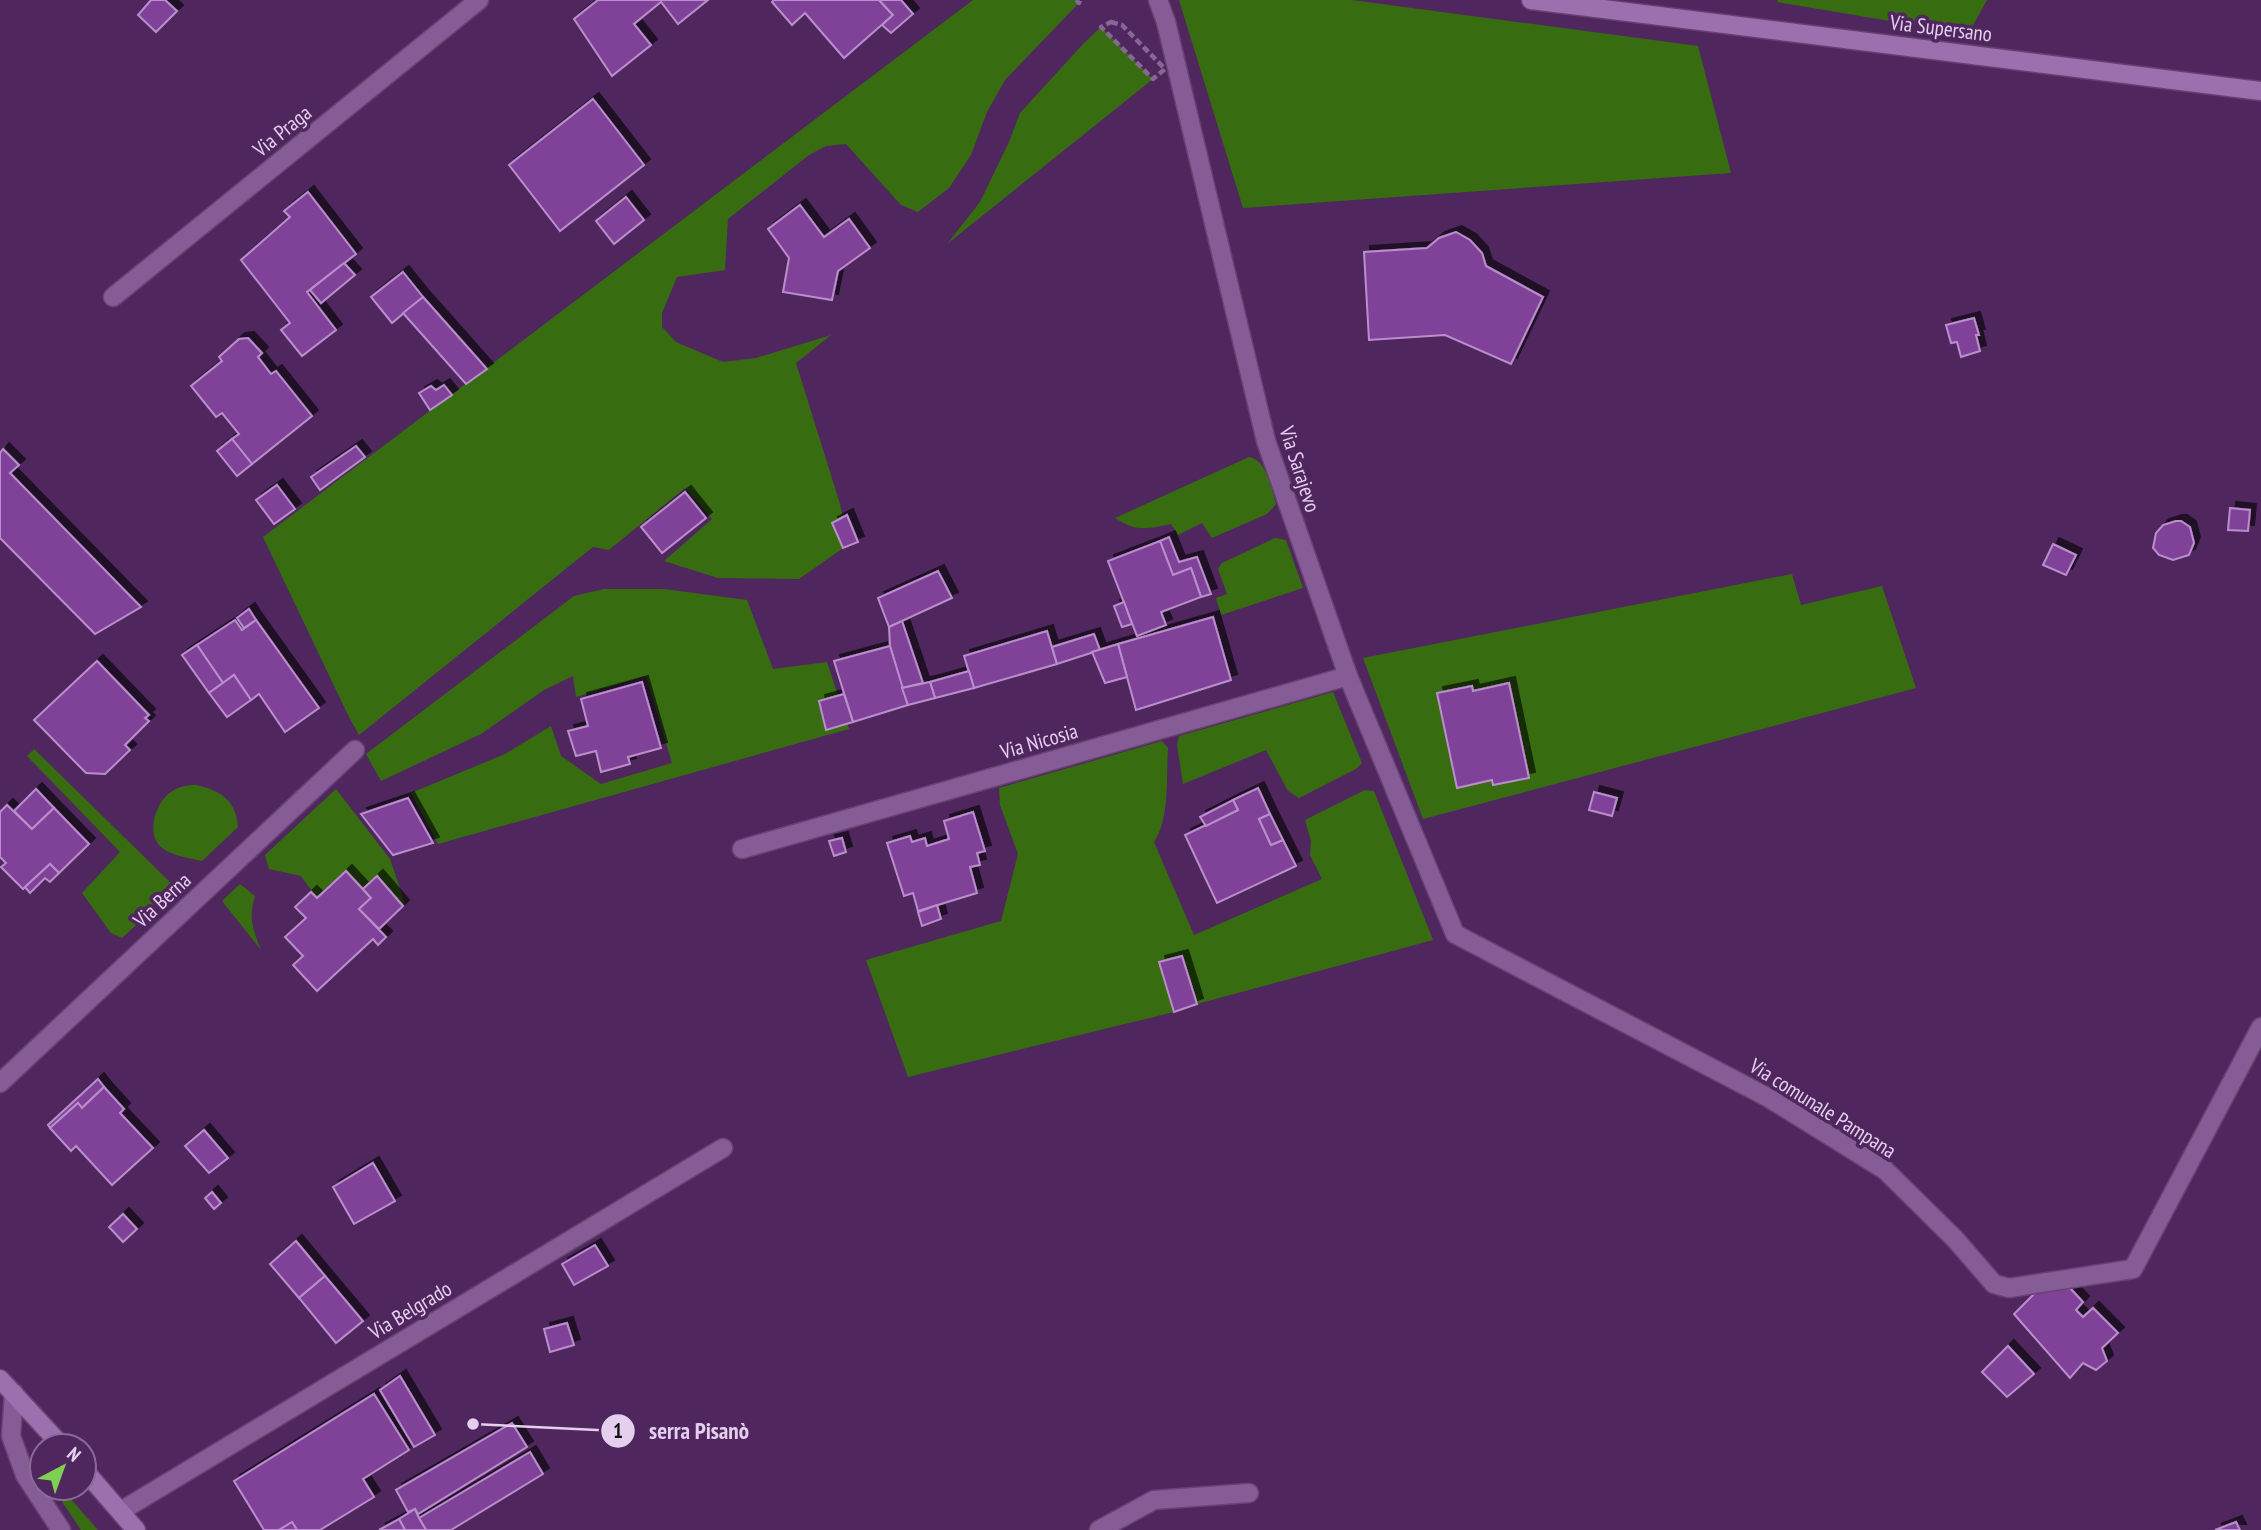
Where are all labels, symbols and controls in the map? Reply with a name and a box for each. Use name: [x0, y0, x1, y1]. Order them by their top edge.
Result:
street label: Via Supersano: [1887, 8, 1994, 48]
street label: Via Praga: [246, 99, 317, 163]
street label: Via Sarajevo: [1273, 422, 1327, 515]
street label: Via Nicosia: [996, 717, 1081, 765]
street label: Via Berna: [127, 867, 196, 934]
street label: Via comunale Pampana: [1744, 1052, 1901, 1164]
street label: Via Belgrado: [363, 1275, 456, 1346]
callout: serra Pisanò: [600, 1409, 763, 1453]
text: serra Pisanò: [649, 1416, 749, 1445]
text: 1: [613, 1417, 623, 1444]
north arrow: [28, 1432, 98, 1502]
text: N: [62, 1442, 86, 1467]

